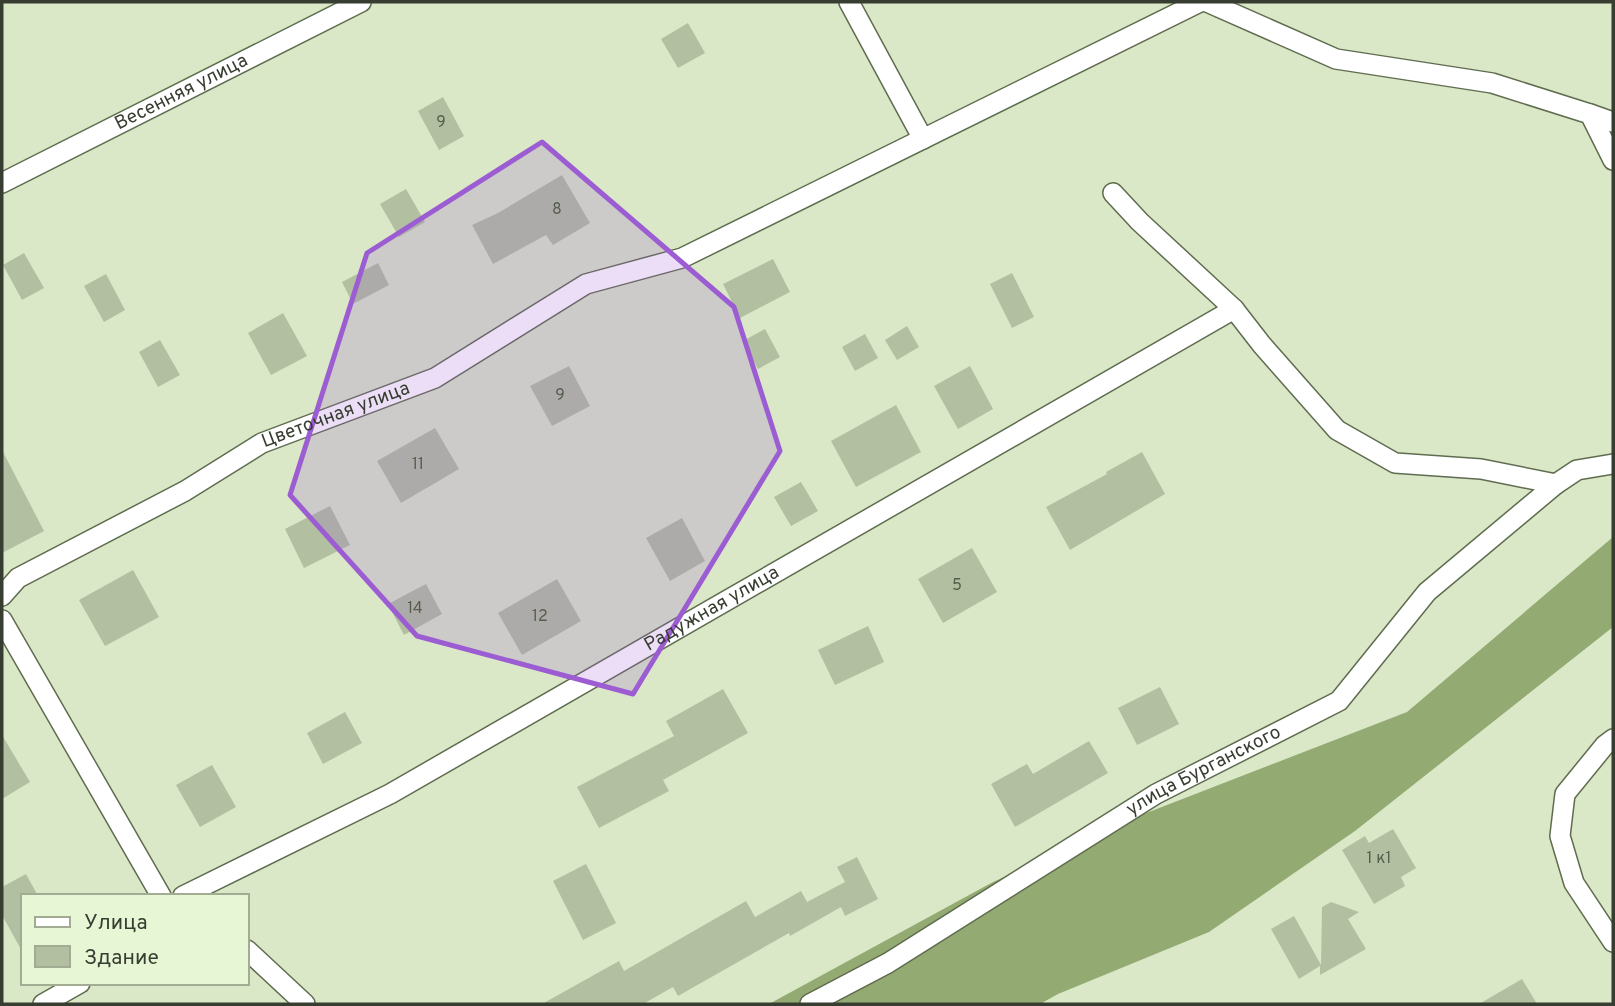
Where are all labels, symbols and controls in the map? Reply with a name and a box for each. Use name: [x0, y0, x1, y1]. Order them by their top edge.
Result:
street label: Весенняя улица: [111, 49, 252, 136]
house number: 9: [436, 113, 446, 133]
house number: 8: [552, 200, 562, 220]
street label: Цветочная улица: [258, 376, 413, 454]
house number: 9: [555, 386, 565, 406]
house number: 11: [412, 455, 424, 475]
street label: Радужная улица: [640, 561, 784, 657]
house number: 5: [952, 576, 962, 596]
house number: 14: [407, 599, 423, 619]
house number: 12: [532, 607, 548, 627]
street label: улица Бурганского: [1122, 720, 1285, 822]
house number: 1 к1: [1367, 849, 1391, 869]
legend: [21, 894, 248, 985]
text: Улица: [84, 910, 148, 937]
text: Здание: [84, 945, 159, 972]

